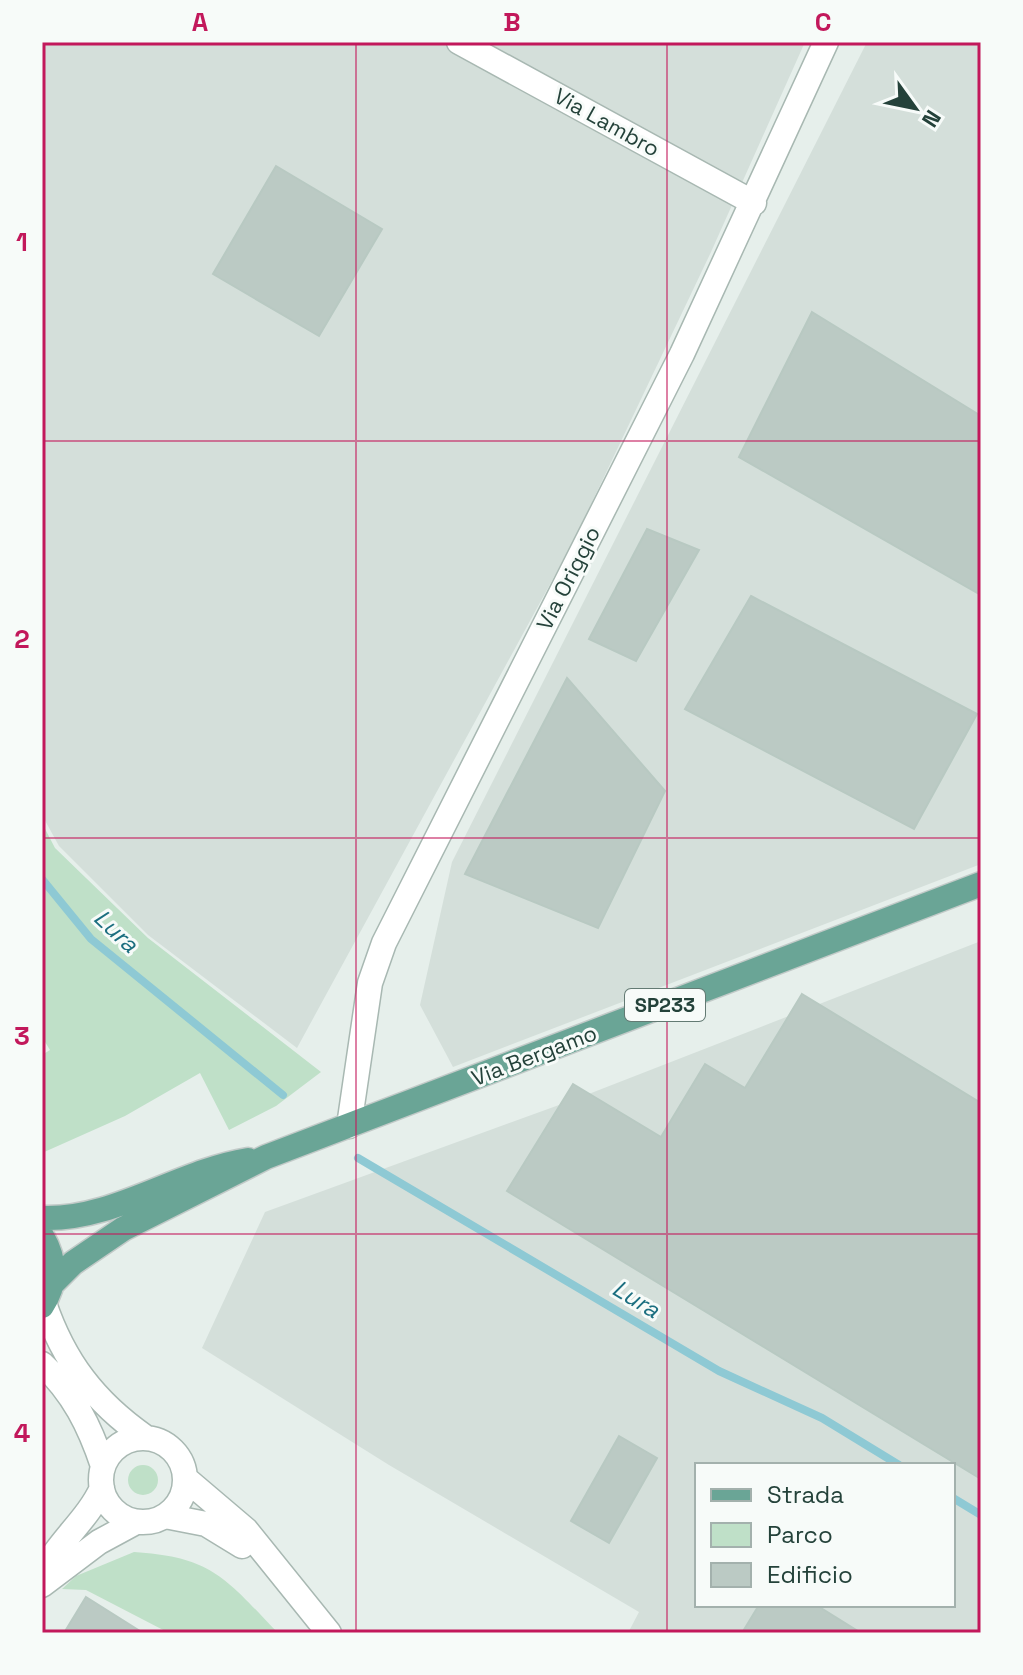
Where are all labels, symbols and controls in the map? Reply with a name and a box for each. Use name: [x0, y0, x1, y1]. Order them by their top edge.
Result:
text: A: [192, 5, 209, 39]
text: B: [503, 5, 521, 39]
text: C: [815, 5, 831, 39]
north arrow: [875, 68, 955, 148]
street label: Via Lambro: [549, 82, 665, 162]
text: N: [916, 105, 948, 133]
text: 1: [16, 225, 28, 259]
street label: Via Origgio: [530, 521, 606, 635]
text: 2: [14, 622, 30, 656]
water label: Lura: [87, 902, 145, 959]
road number: SP233: [625, 989, 705, 1021]
street label: Via Bergamo: [467, 1018, 601, 1092]
text: 3: [14, 1019, 30, 1053]
water label: Lura: [607, 1272, 666, 1325]
text: 4: [14, 1416, 30, 1450]
legend: [695, 1463, 955, 1607]
text: Strada: [767, 1479, 844, 1510]
text: Parco: [767, 1519, 833, 1550]
text: Edificio: [767, 1559, 853, 1590]

